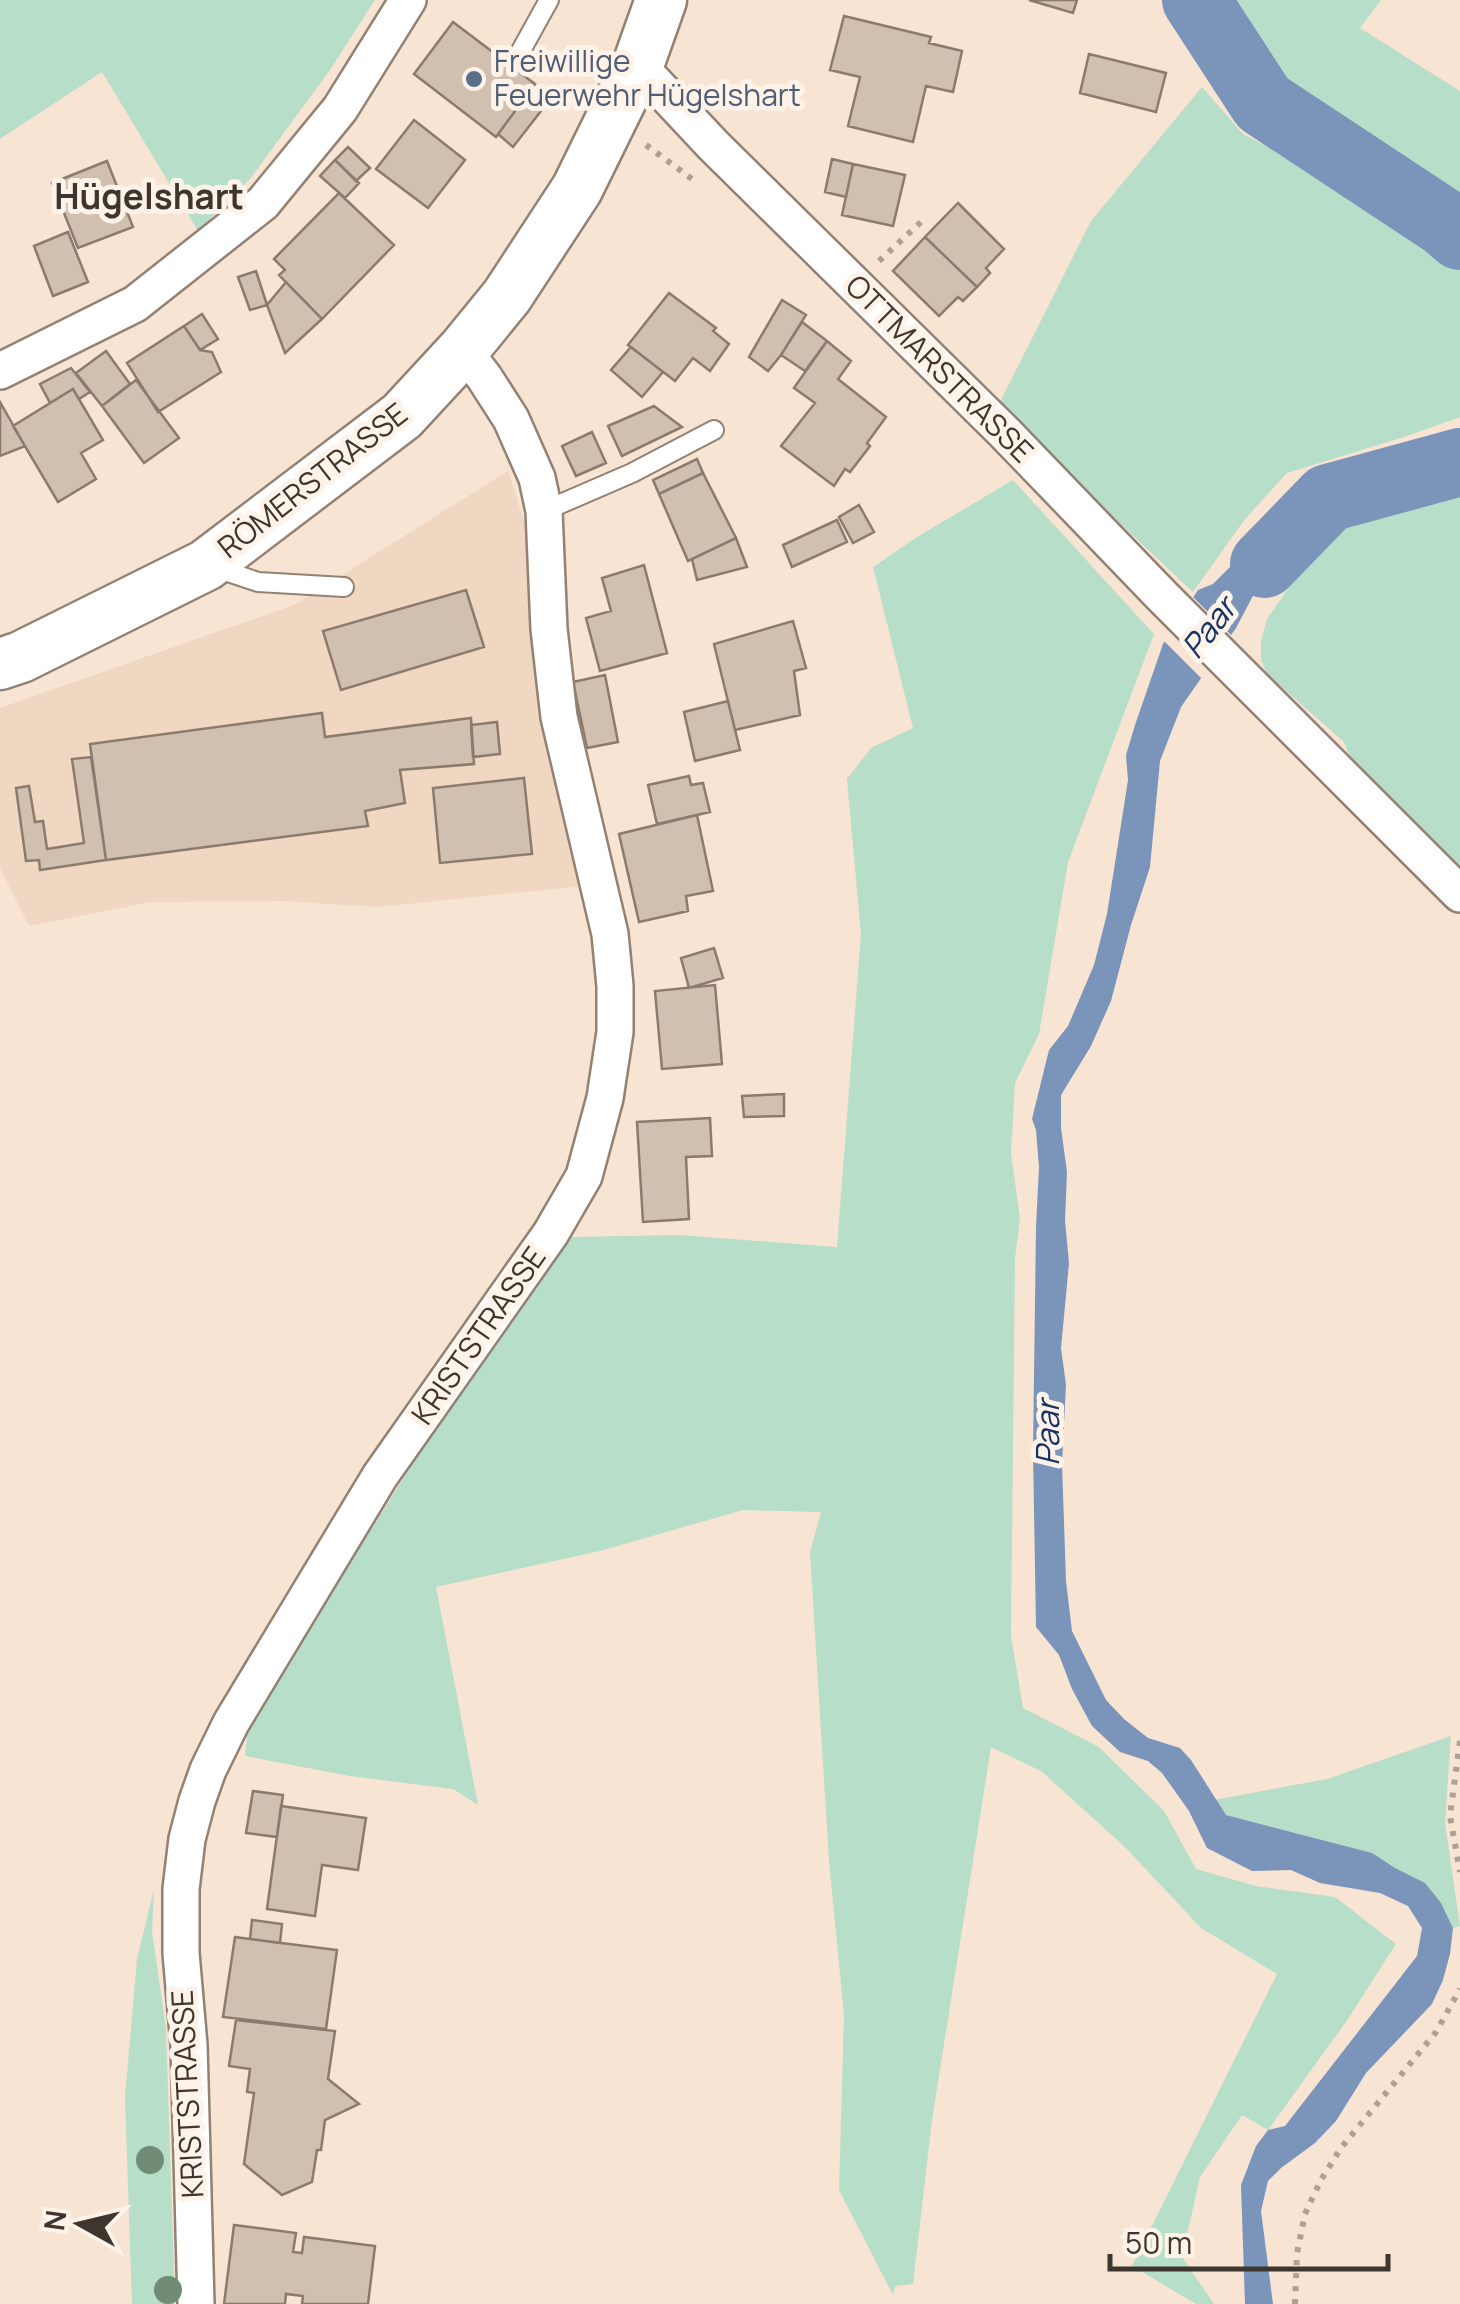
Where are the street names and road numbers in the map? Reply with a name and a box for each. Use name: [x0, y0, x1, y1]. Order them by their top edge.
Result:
street label: OTTMARSTRASSE: [837, 265, 1043, 471]
street label: RÖMERSTRASSE: [209, 393, 415, 567]
street label: KRISTSTRASSE: [401, 1238, 554, 1432]
street label: KRISTSTRASSE: [161, 1989, 212, 2199]

